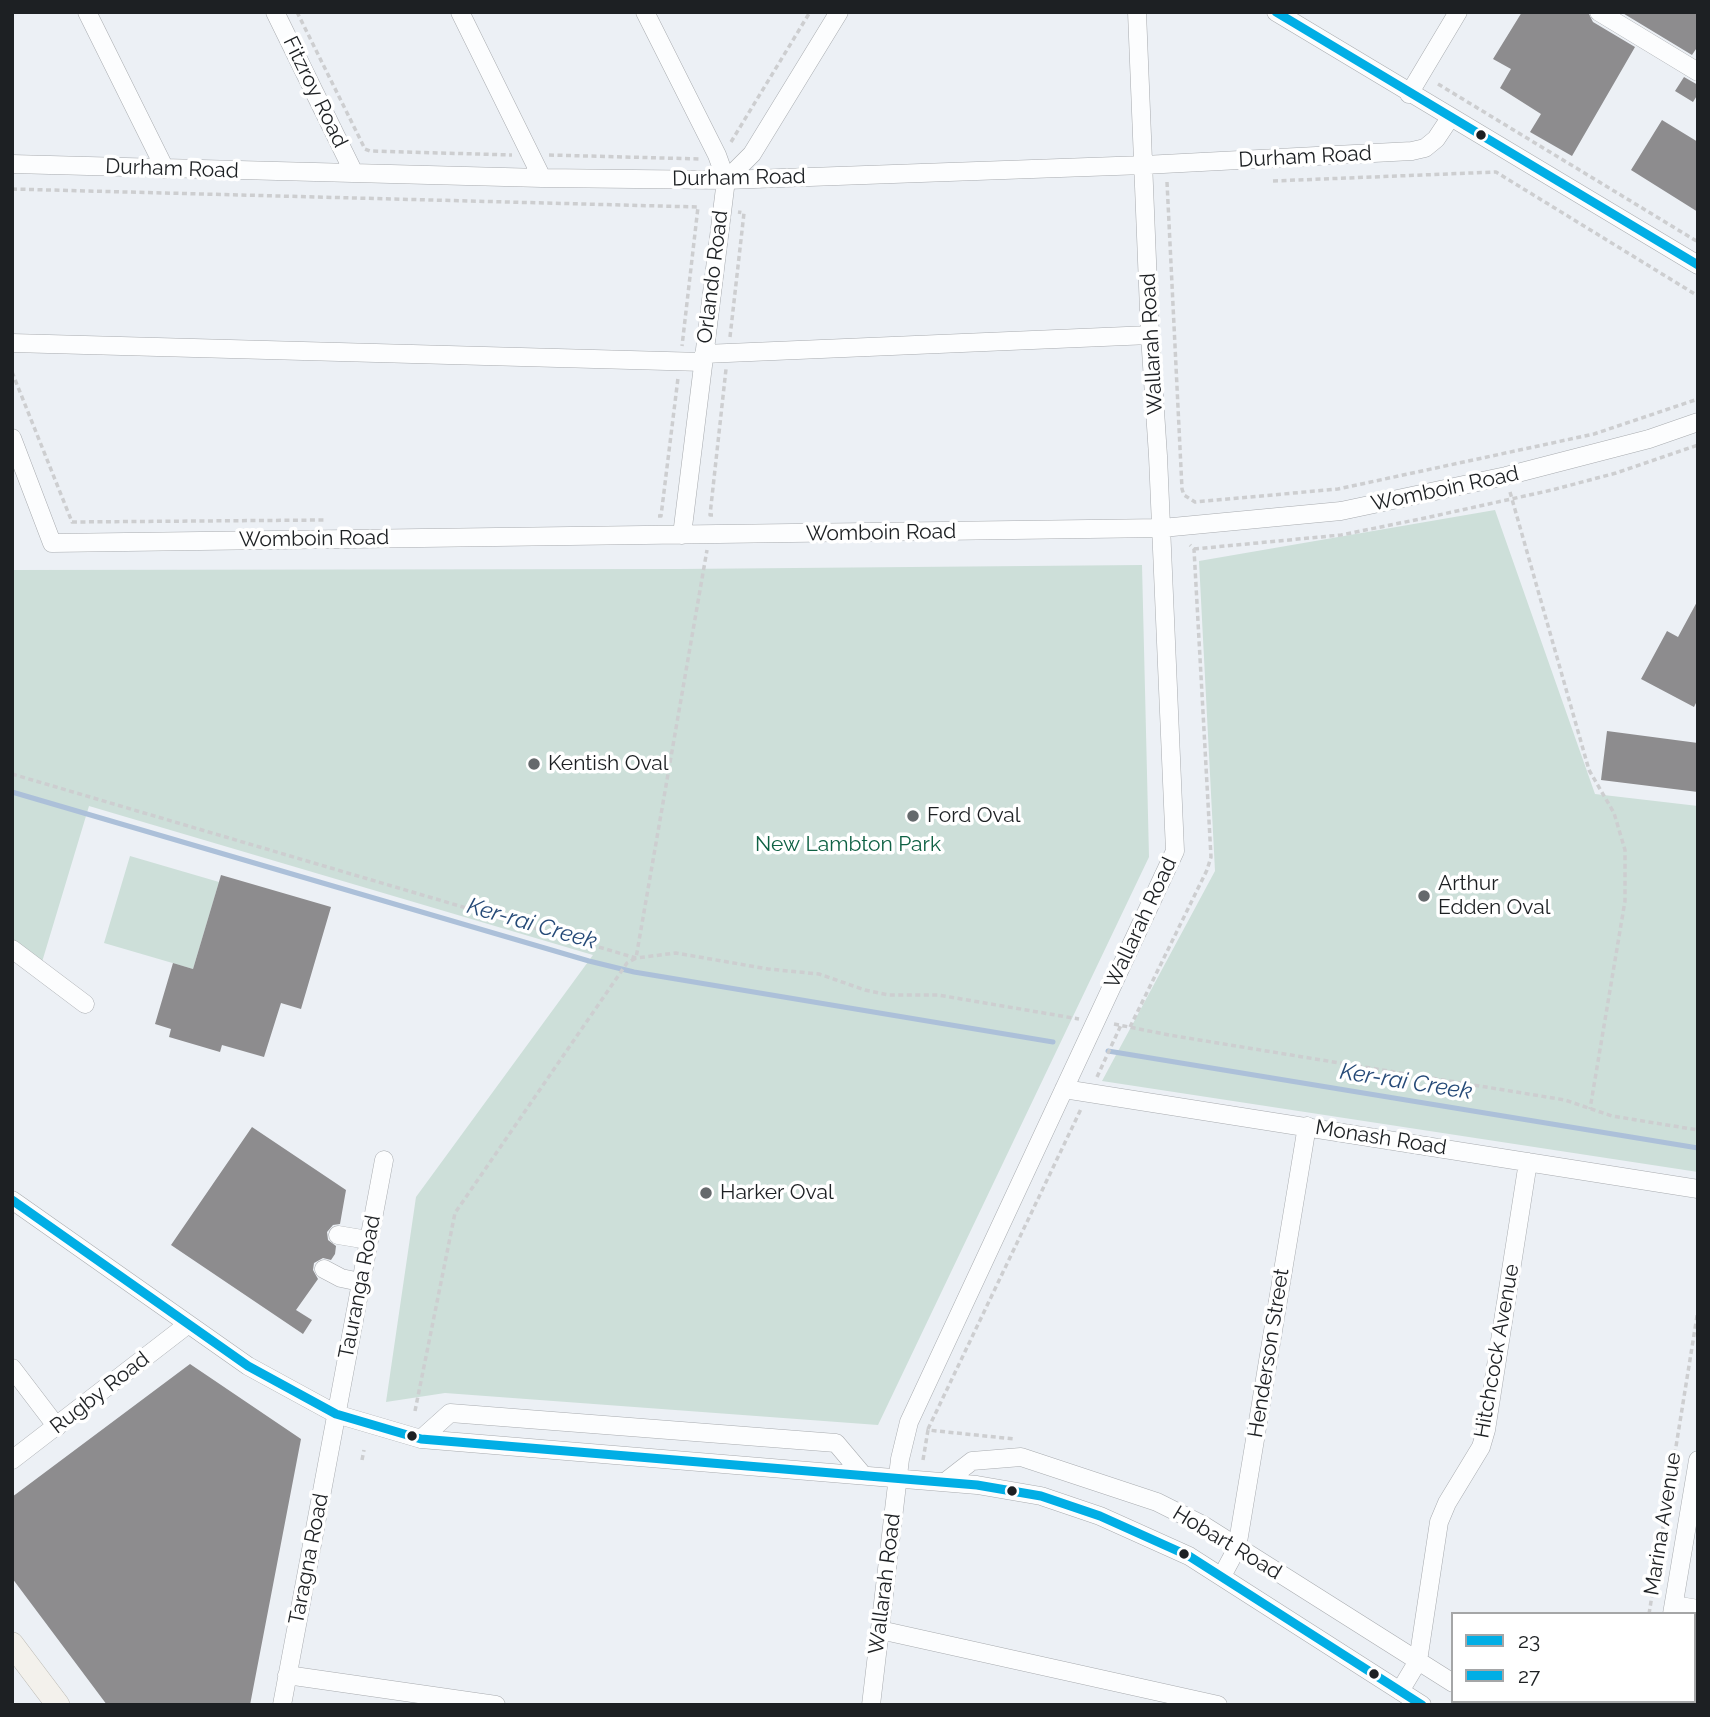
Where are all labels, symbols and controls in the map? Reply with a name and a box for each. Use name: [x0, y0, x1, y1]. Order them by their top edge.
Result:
street label: Fitzroy Road: [277, 32, 353, 152]
unlabelled marker: [1474, 128, 1488, 142]
street label: Durham Road: [1238, 141, 1372, 173]
street label: Durham Road: [105, 154, 239, 184]
street label: Durham Road: [672, 164, 806, 192]
street label: Orlando Road: [692, 209, 734, 345]
street label: Wallarah Road: [1136, 272, 1168, 416]
street label: Womboin Road: [1369, 461, 1521, 517]
street label: Womboin Road: [806, 519, 956, 547]
street label: Womboin Road: [239, 525, 389, 553]
place label: Kentish Oval: [548, 751, 669, 777]
marker: Kentish Oval: [526, 756, 542, 772]
place label: Ford Oval: [927, 803, 1021, 829]
marker: Ford Oval: [905, 808, 921, 824]
park label: New Lambton Park: [755, 832, 941, 858]
street label: Wallarah Road: [1100, 853, 1182, 993]
place label: Arthur Edden Oval: [1438, 871, 1550, 921]
marker: Arthur Edden Oval: [1416, 888, 1432, 904]
water label: Ker-rai Creek: [464, 892, 600, 956]
water label: Ker-rai Creek: [1338, 1058, 1474, 1106]
street label: Monash Road: [1314, 1115, 1448, 1161]
place label: Harker Oval: [720, 1180, 834, 1206]
marker: Harker Oval: [698, 1185, 714, 1201]
street label: Tauranga Road: [334, 1213, 386, 1361]
street label: Hitchcock Avenue: [1469, 1262, 1525, 1440]
street label: Henderson Street: [1243, 1267, 1295, 1439]
street label: Rugby Road: [45, 1347, 155, 1439]
unlabelled marker: [405, 1429, 419, 1443]
street label: Marina Avenue: [1639, 1451, 1687, 1597]
unlabelled marker: [1005, 1484, 1019, 1498]
street label: Taragna Road: [284, 1491, 334, 1627]
street label: Hobart Road: [1168, 1501, 1286, 1585]
street label: Wallarah Road: [864, 1512, 906, 1656]
unlabelled marker: [1177, 1547, 1191, 1561]
legend: [1451, 1612, 1696, 1703]
text: 23: [1518, 1628, 1540, 1653]
text: 27: [1518, 1663, 1540, 1688]
unlabelled marker: [1367, 1667, 1381, 1681]

